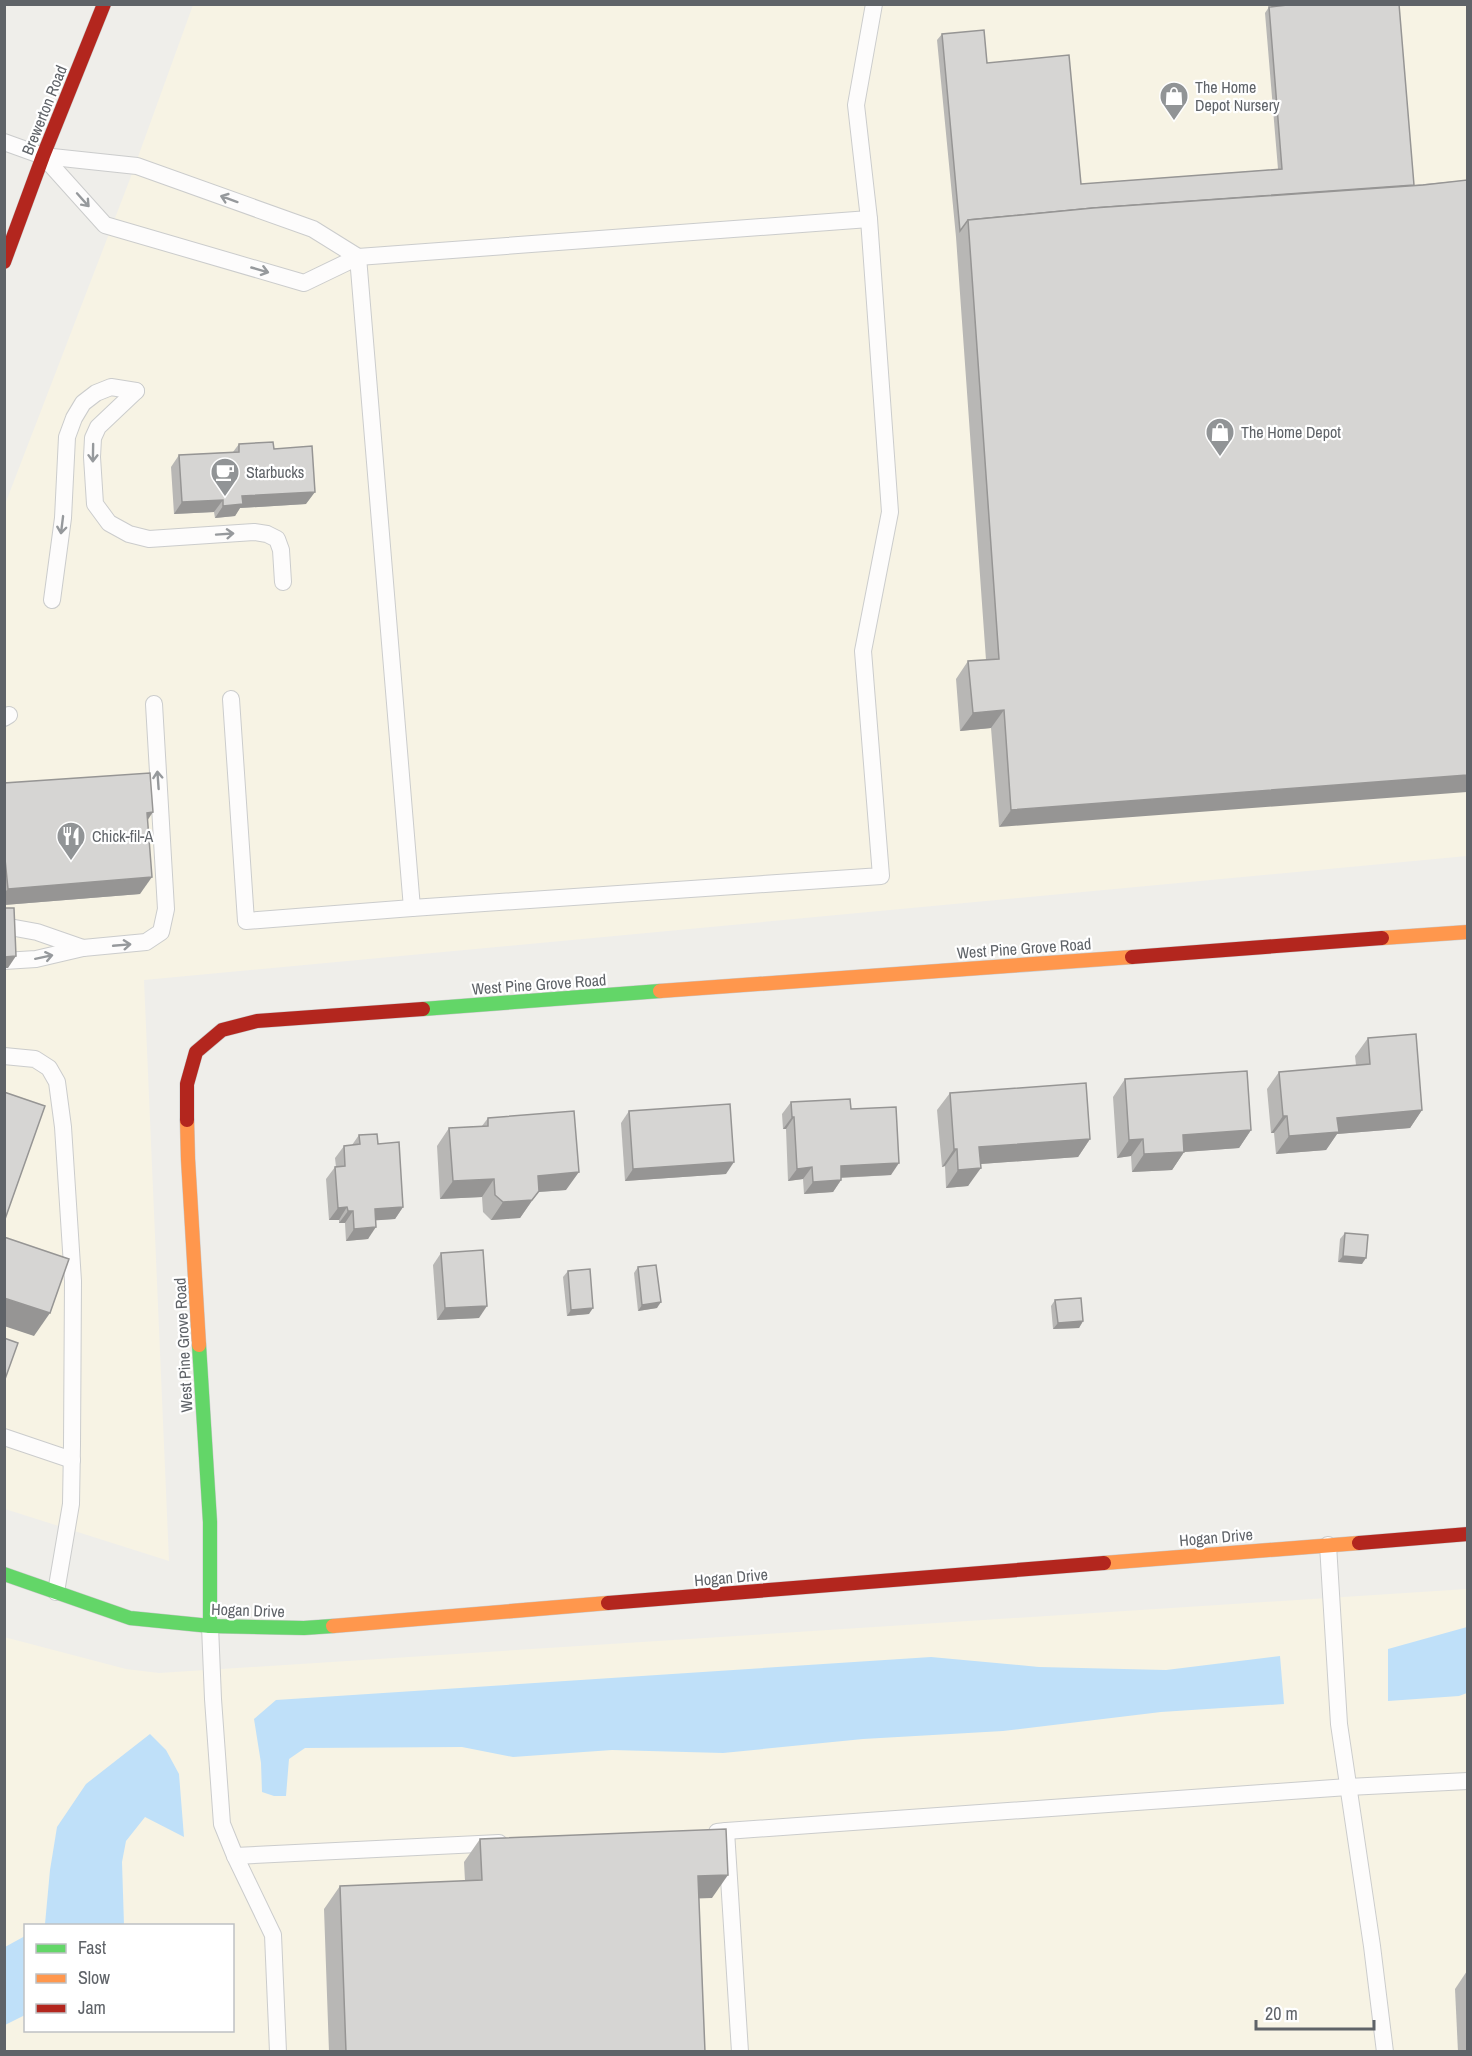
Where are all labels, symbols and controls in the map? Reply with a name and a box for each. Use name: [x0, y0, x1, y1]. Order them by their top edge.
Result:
street label: Brewerton Road: [16, 62, 72, 158]
place label: The Home Depot Nursery: [1195, 76, 1280, 116]
shop icon: The Home Depot Nursery: [1158, 80, 1190, 122]
one-way arrow: [76, 192, 90, 207]
one-way arrow: [220, 192, 239, 203]
one-way arrow: [250, 265, 269, 276]
shop icon: The Home Depot: [1204, 416, 1236, 458]
place label: The Home Depot: [1241, 421, 1341, 443]
one-way arrow: [87, 442, 99, 462]
cafe icon: Starbucks: [209, 456, 241, 498]
place label: Starbucks: [246, 461, 304, 483]
one-way arrow: [56, 515, 67, 535]
one-way arrow: [215, 528, 235, 539]
one-way arrow: [153, 770, 164, 790]
restaurant icon: Chick-fil-A: [55, 820, 87, 862]
place label: Chick-fil-A: [92, 825, 153, 847]
street label: West Pine Grove Road: [956, 932, 1092, 964]
one-way arrow: [112, 939, 132, 950]
one-way arrow: [34, 951, 53, 963]
street label: West Pine Grove Road: [471, 968, 607, 1000]
street label: West Pine Grove Road: [168, 1277, 198, 1413]
street label: Hogan Drive: [1178, 1523, 1254, 1551]
street label: Hogan Drive: [693, 1563, 769, 1591]
street label: Hogan Drive: [211, 1598, 285, 1622]
legend: [24, 1924, 234, 2032]
text: Fast: [78, 1935, 106, 1960]
text: Slow: [78, 1965, 110, 1990]
scale bar: [1256, 1993, 1374, 2031]
text: Jam: [78, 1995, 106, 2020]
text: 20 m: [1265, 2001, 1298, 2026]

